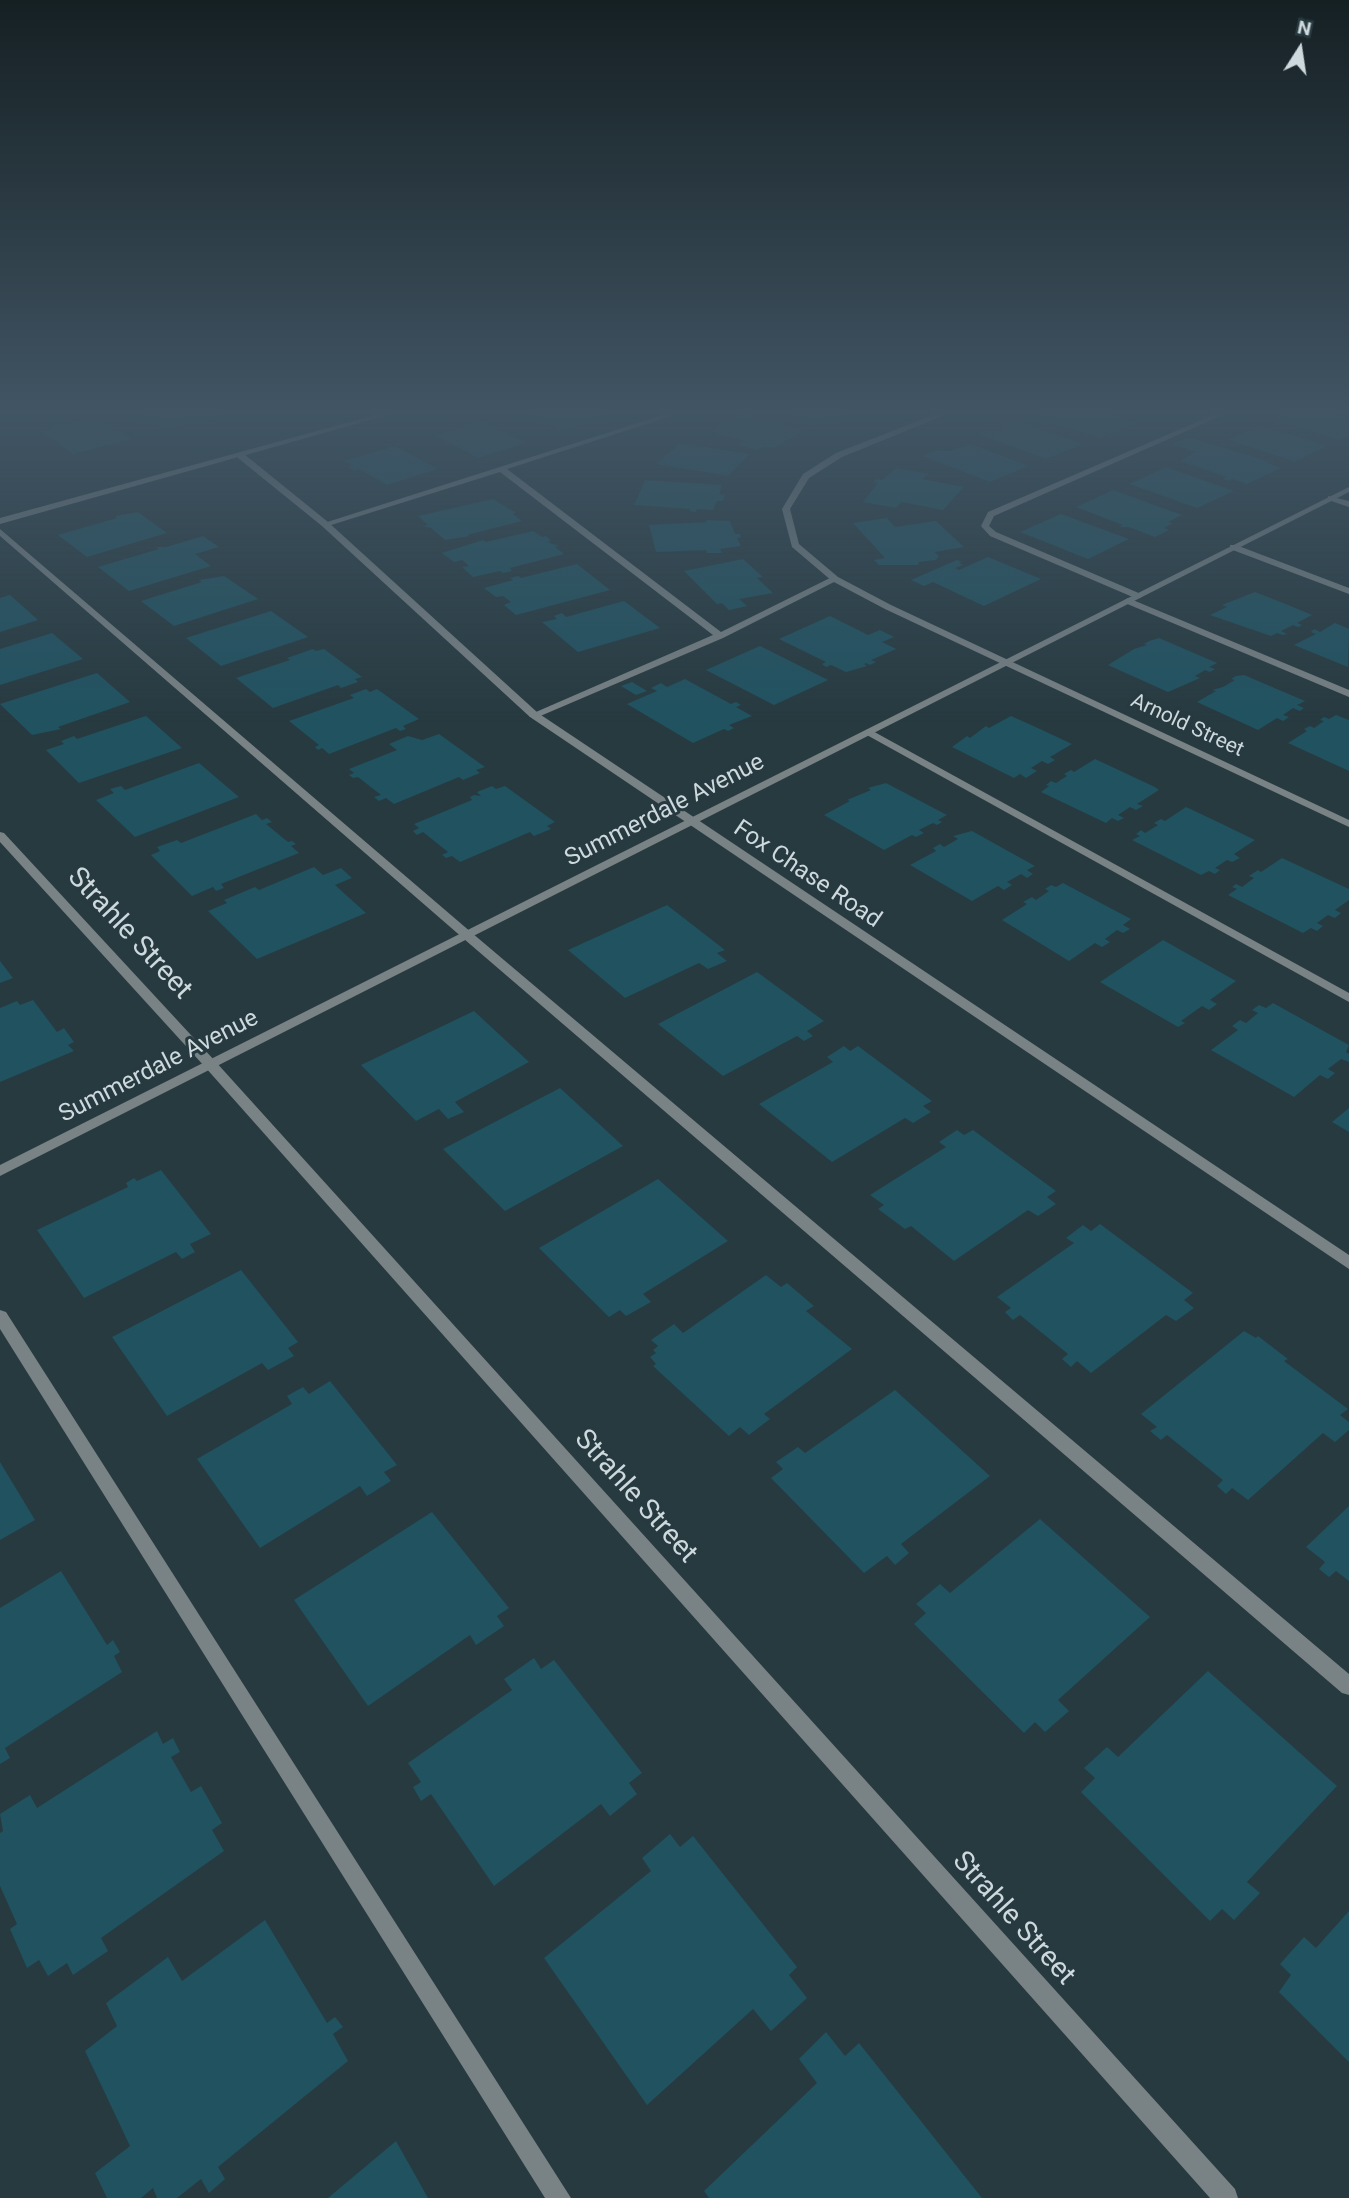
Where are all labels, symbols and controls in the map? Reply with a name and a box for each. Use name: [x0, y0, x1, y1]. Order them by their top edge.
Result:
north arrow: [1265, 14, 1335, 84]
text: N: [1296, 15, 1313, 41]
street label: Arnold Street: [1126, 689, 1248, 763]
street label: Summerdale Avenue: [561, 748, 769, 874]
street label: Fox Chase Road: [728, 815, 886, 935]
street label: Strahle Street: [59, 861, 199, 1007]
street label: Summerdale Avenue: [55, 1004, 263, 1130]
street label: Strahle Street: [566, 1423, 704, 1571]
street label: Strahle Street: [944, 1845, 1082, 1993]

